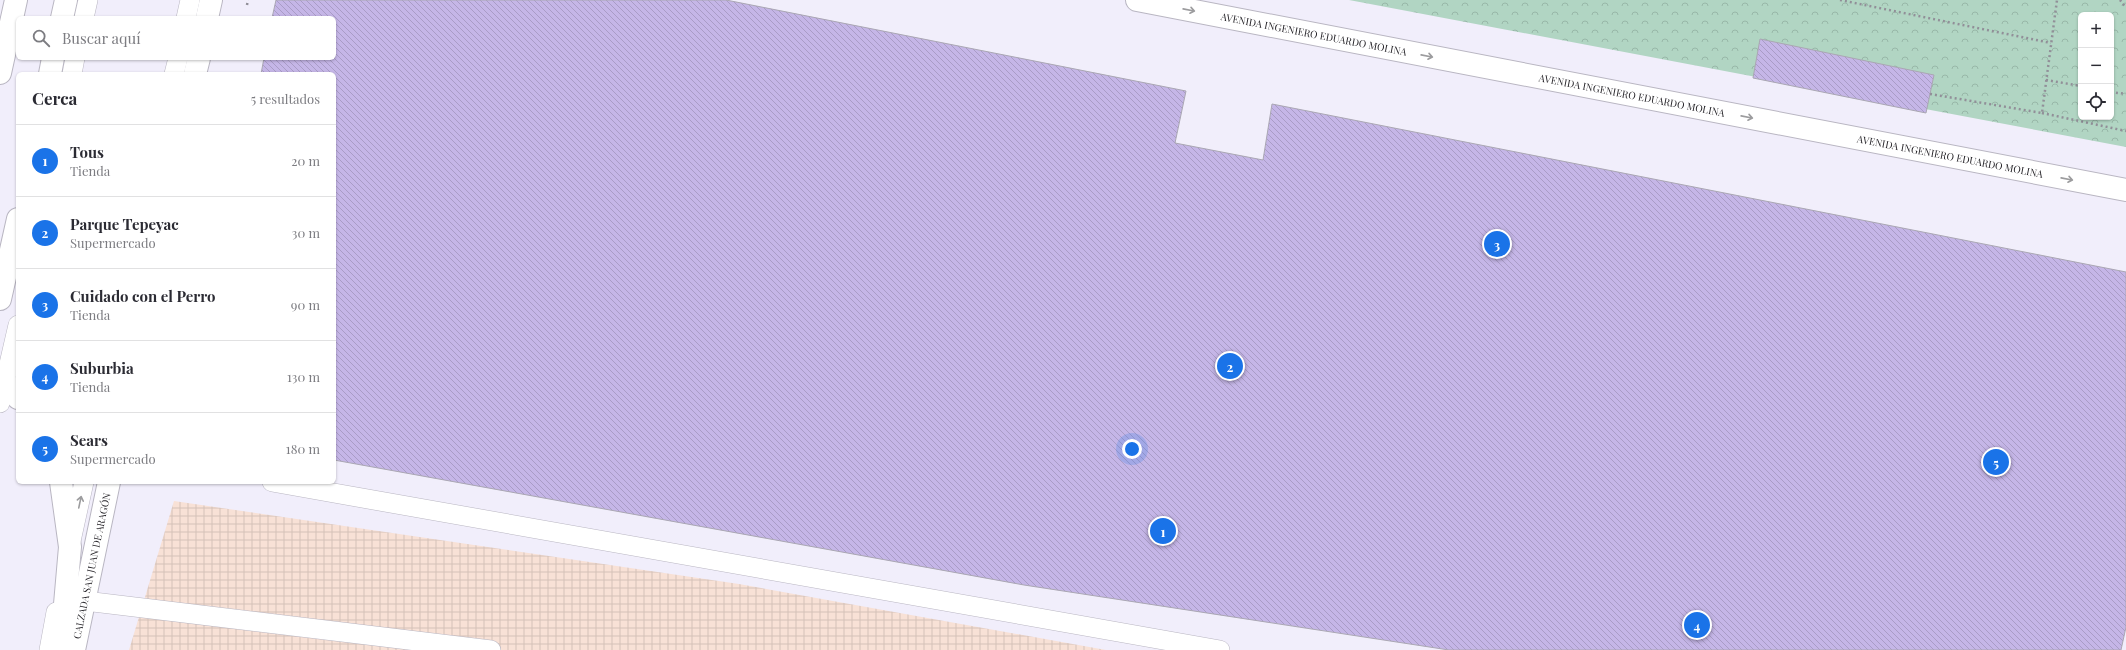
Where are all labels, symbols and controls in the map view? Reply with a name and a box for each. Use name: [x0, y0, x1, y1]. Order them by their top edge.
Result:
one-way arrow: [1183, 6, 1196, 14]
street label: AVENIDA INGENIERO EDUARDO MOLINA: [1219, 9, 1409, 59]
map controls: [2078, 12, 2114, 120]
button: +: [2078, 12, 2114, 48]
search box: [16, 16, 336, 60]
icon: search: [30, 27, 52, 49]
text: Buscar aquí: [62, 28, 141, 48]
button: −: [2078, 48, 2114, 84]
one-way arrow: [1420, 52, 1433, 60]
street label: AVENIDA INGENIERO EDUARDO MOLINA: [1537, 70, 1727, 120]
button: locate: [2078, 84, 2114, 120]
text: Cerca: [32, 87, 77, 109]
text: 5 resultados: [251, 90, 320, 107]
one-way arrow: [1740, 114, 1753, 122]
street label: AVENIDA INGENIERO EDUARDO MOLINA: [1855, 131, 2045, 181]
text: Tous: [70, 142, 104, 162]
text: 1: [43, 152, 47, 169]
text: 20 m: [291, 152, 320, 169]
text: Tienda: [70, 162, 110, 179]
one-way arrow: [2060, 175, 2073, 183]
text: Parque Tepeyac: [70, 214, 179, 234]
text: 2: [42, 224, 48, 241]
text: 30 m: [292, 224, 320, 241]
pin: 3: [1484, 229, 1510, 259]
text: Supermercado: [70, 234, 156, 251]
text: Cuidado con el Perro: [70, 286, 216, 306]
text: 3: [42, 296, 48, 313]
text: 90 m: [291, 296, 320, 313]
text: Tienda: [70, 306, 110, 323]
pin: 2: [1217, 351, 1243, 381]
text: Suburbia: [70, 358, 134, 378]
text: 4: [42, 368, 48, 385]
text: 130 m: [287, 368, 320, 385]
text: Tienda: [70, 378, 110, 395]
text: Sears: [70, 430, 108, 450]
your location: [1122, 439, 1142, 459]
text: 5: [42, 440, 48, 457]
text: 180 m: [286, 440, 320, 457]
pin: 5: [1983, 447, 2009, 477]
text: Supermercado: [70, 450, 156, 467]
street label: CALZADA SAN JUAN DE ARAGÓN: [69, 491, 114, 640]
one-way arrow: [76, 496, 84, 509]
pin: 1: [1150, 516, 1176, 546]
pin: 4: [1684, 610, 1710, 640]

